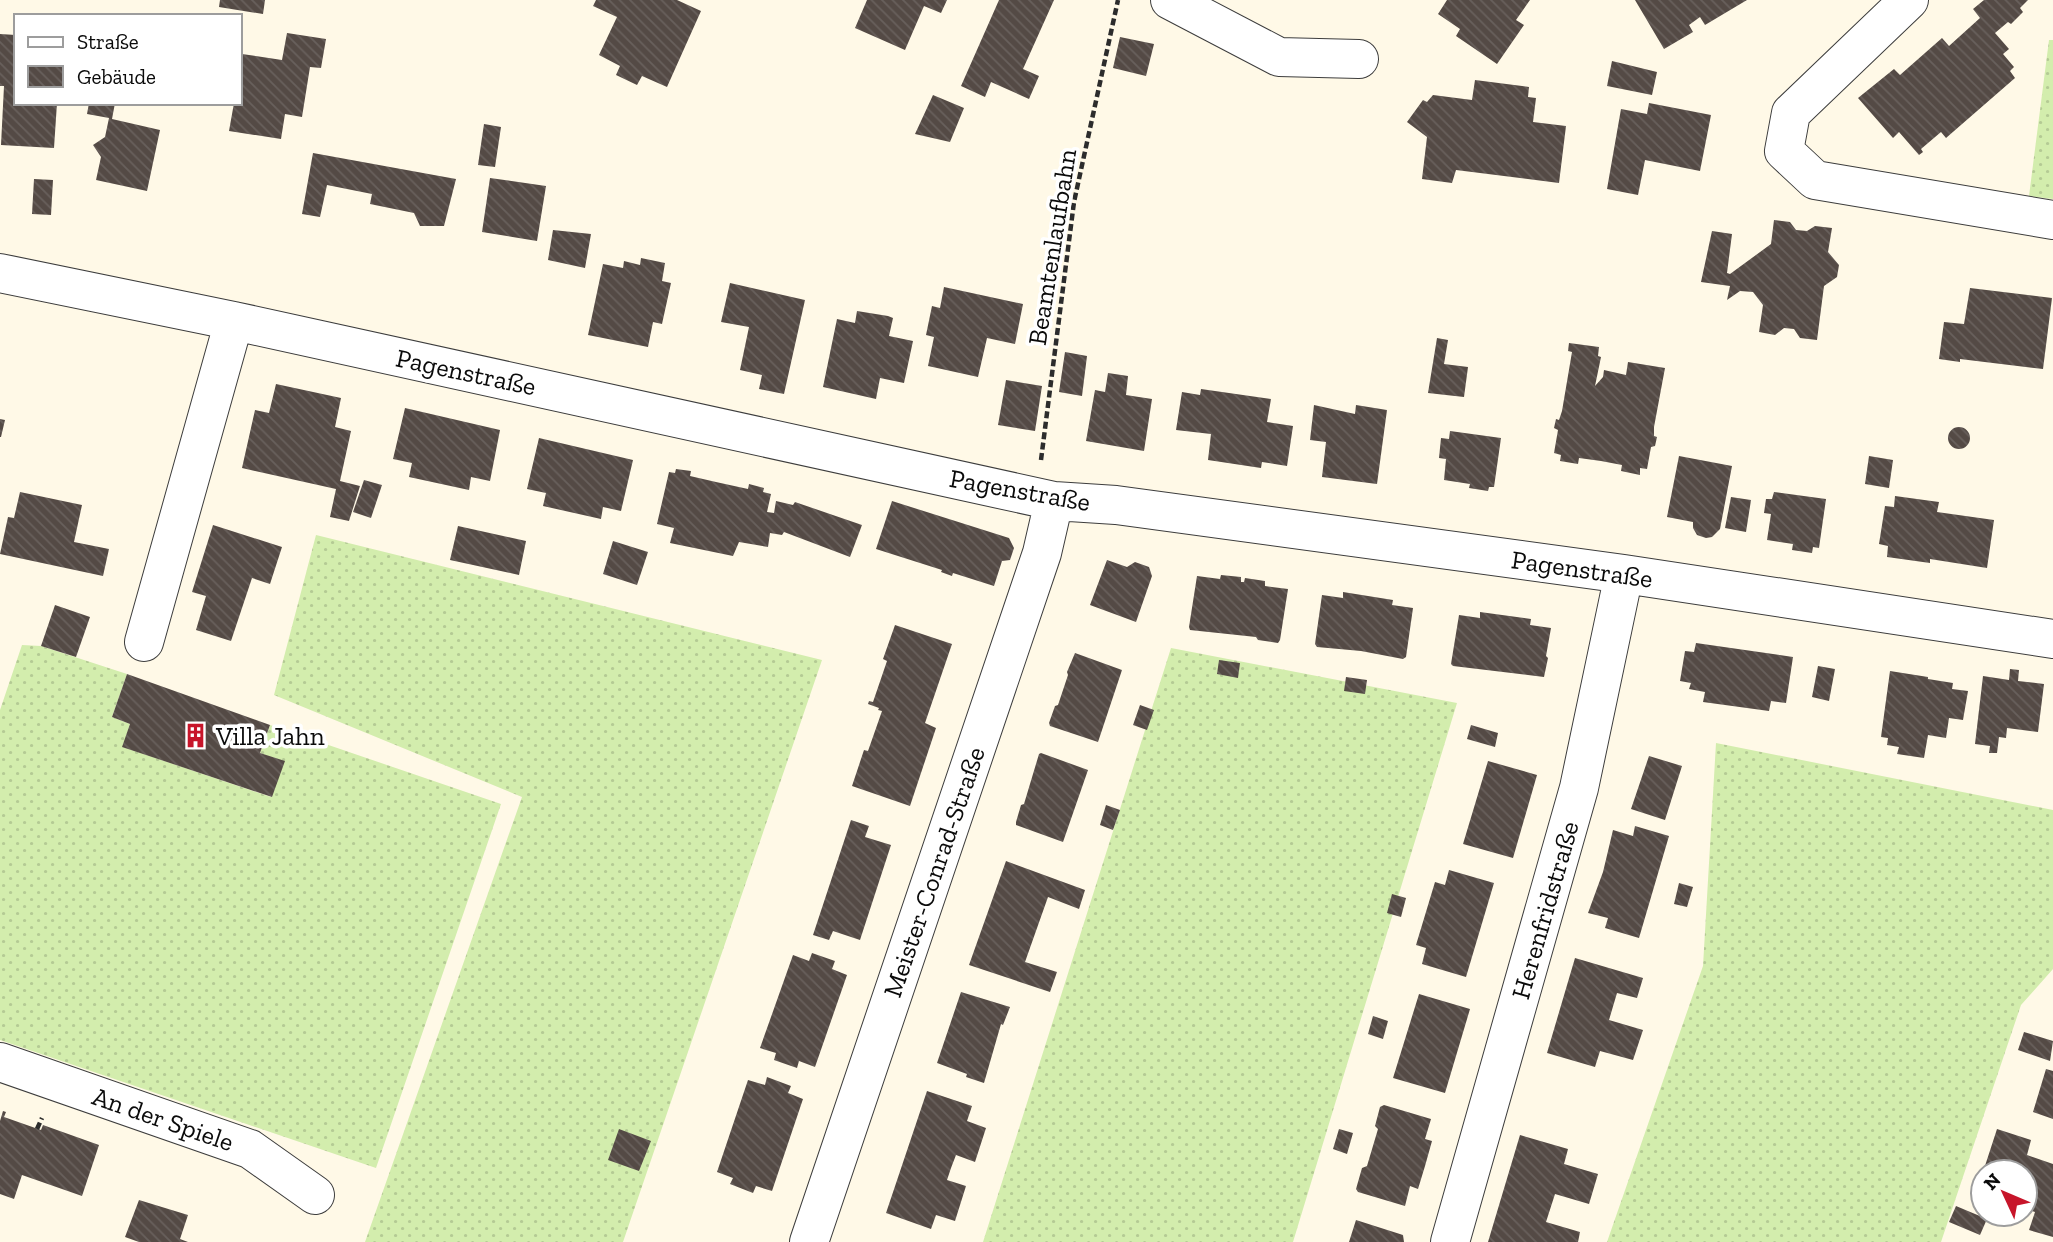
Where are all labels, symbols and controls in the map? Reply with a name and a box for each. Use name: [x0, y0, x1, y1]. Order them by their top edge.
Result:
legend: [14, 14, 242, 105]
text: Straße: [77, 29, 139, 54]
text: Gebäude: [77, 64, 156, 89]
street label: Beamtenlaufbahn: [1021, 147, 1083, 347]
street label: Pagenstraße: [393, 342, 539, 402]
street label: Pagenstraße: [947, 462, 1093, 518]
street label: Pagenstraße: [1509, 543, 1655, 595]
place label: Villa Jahn: [215, 720, 325, 752]
building icon: Villa Jahn: [182, 722, 210, 750]
street label: Meister-Conrad-Straße: [876, 743, 992, 1001]
street label: Herenfridstraße: [1504, 817, 1586, 1003]
street label: An der Spiele: [88, 1080, 238, 1158]
north arrow: [1969, 1158, 2039, 1228]
text: N: [1979, 1168, 2005, 1195]

